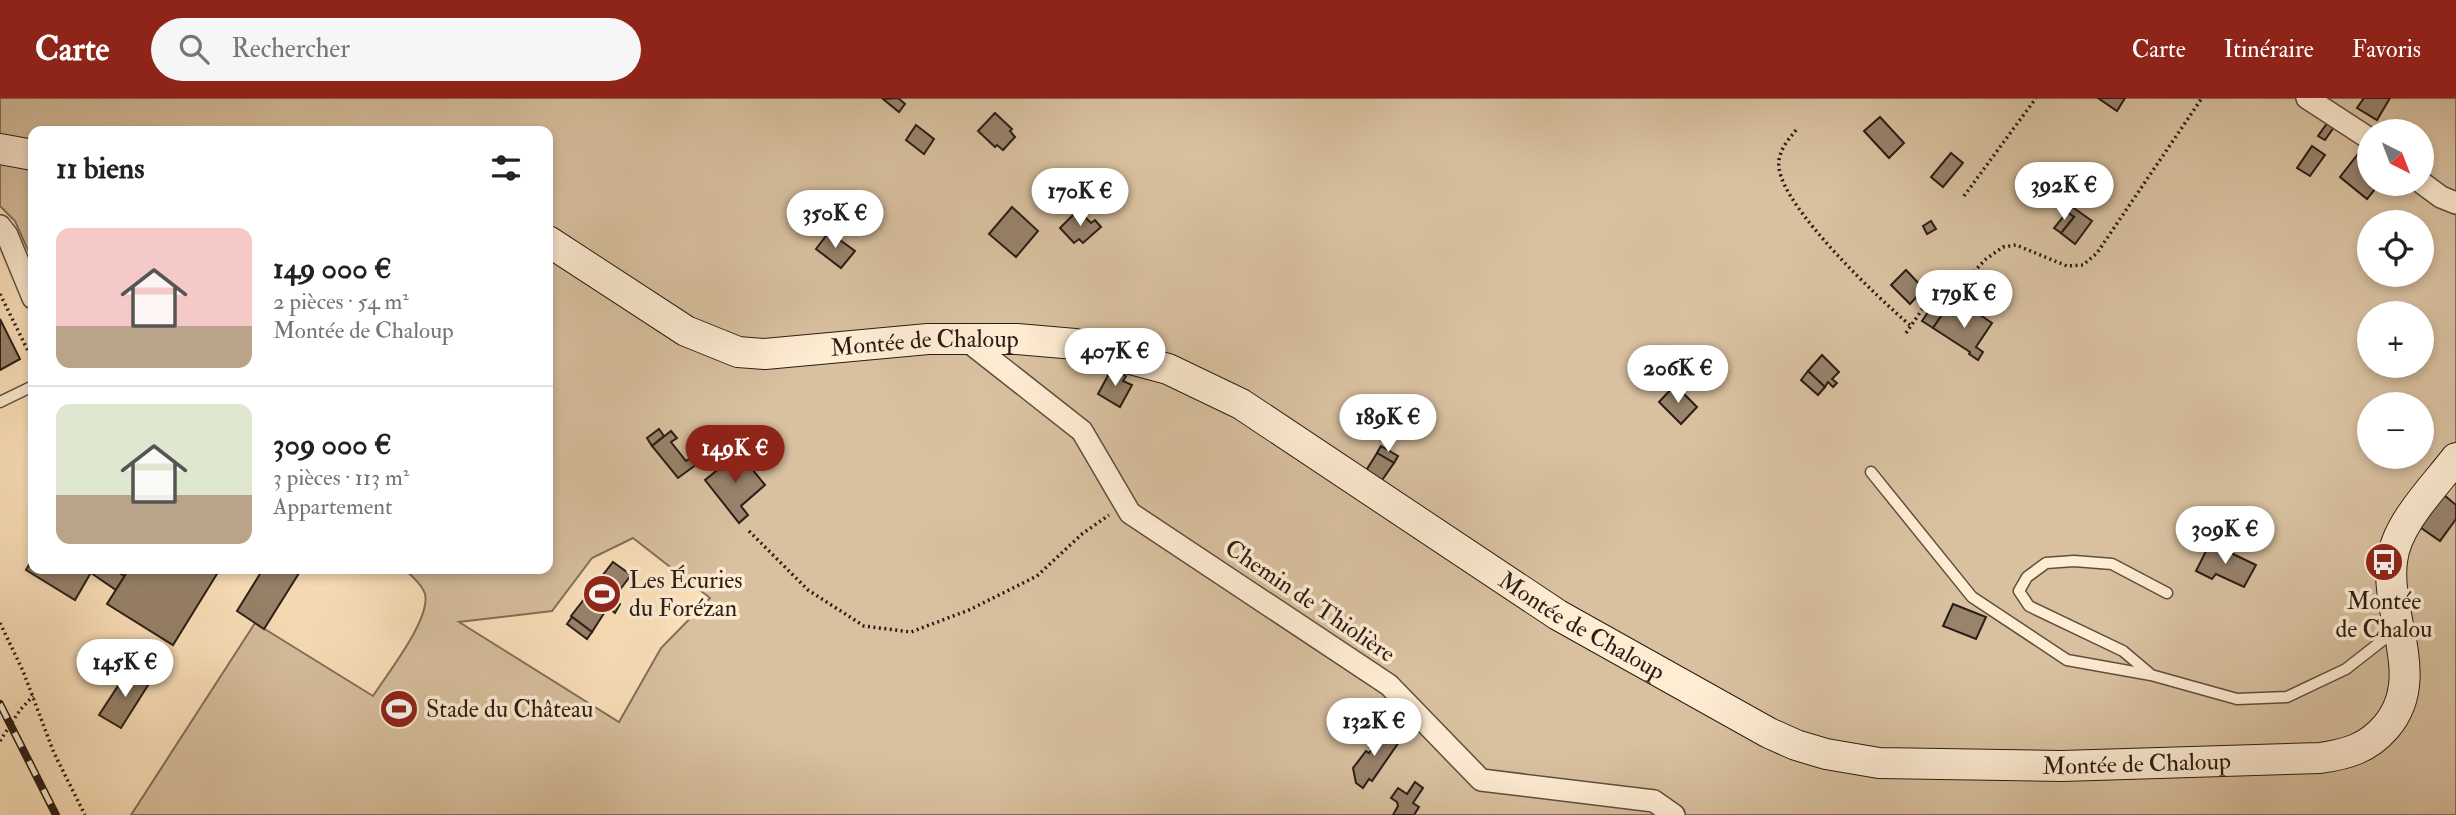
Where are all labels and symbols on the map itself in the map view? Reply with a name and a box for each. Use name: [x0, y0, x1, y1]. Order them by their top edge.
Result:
north arrow: [2357, 119, 2434, 196]
pin: 392K €: [2007, 162, 2121, 222]
pin: 170K €: [1023, 169, 1137, 228]
pin: 350K €: [778, 190, 892, 250]
pin: 179K €: [1907, 271, 2021, 330]
street label: Montée de Chaloup: [829, 323, 1019, 363]
pin: 407K €: [1058, 328, 1172, 388]
pin: 206K €: [1621, 345, 1735, 405]
pin: 189K €: [1331, 394, 1445, 454]
pin: 149K €: [678, 426, 792, 485]
pin: 309K €: [2168, 506, 2282, 566]
street label: Chemin de Thiolière: [1219, 533, 1401, 669]
bus stop icon: Montée de Chalou: [2363, 541, 2405, 583]
place label: Les Écuries du Forézan: [629, 564, 743, 624]
street label: Montée de Chaloup: [1493, 564, 1671, 687]
sports icon: Les Écuries du Forézan: [581, 573, 623, 615]
place label: Montée de Chalou: [2336, 586, 2432, 645]
pin: 145K €: [68, 640, 182, 699]
sports icon: Stade du Château: [378, 688, 420, 730]
place label: Stade du Château: [426, 694, 593, 725]
pin: 132K €: [1317, 698, 1431, 758]
street label: Montée de Chaloup: [2042, 745, 2231, 782]

